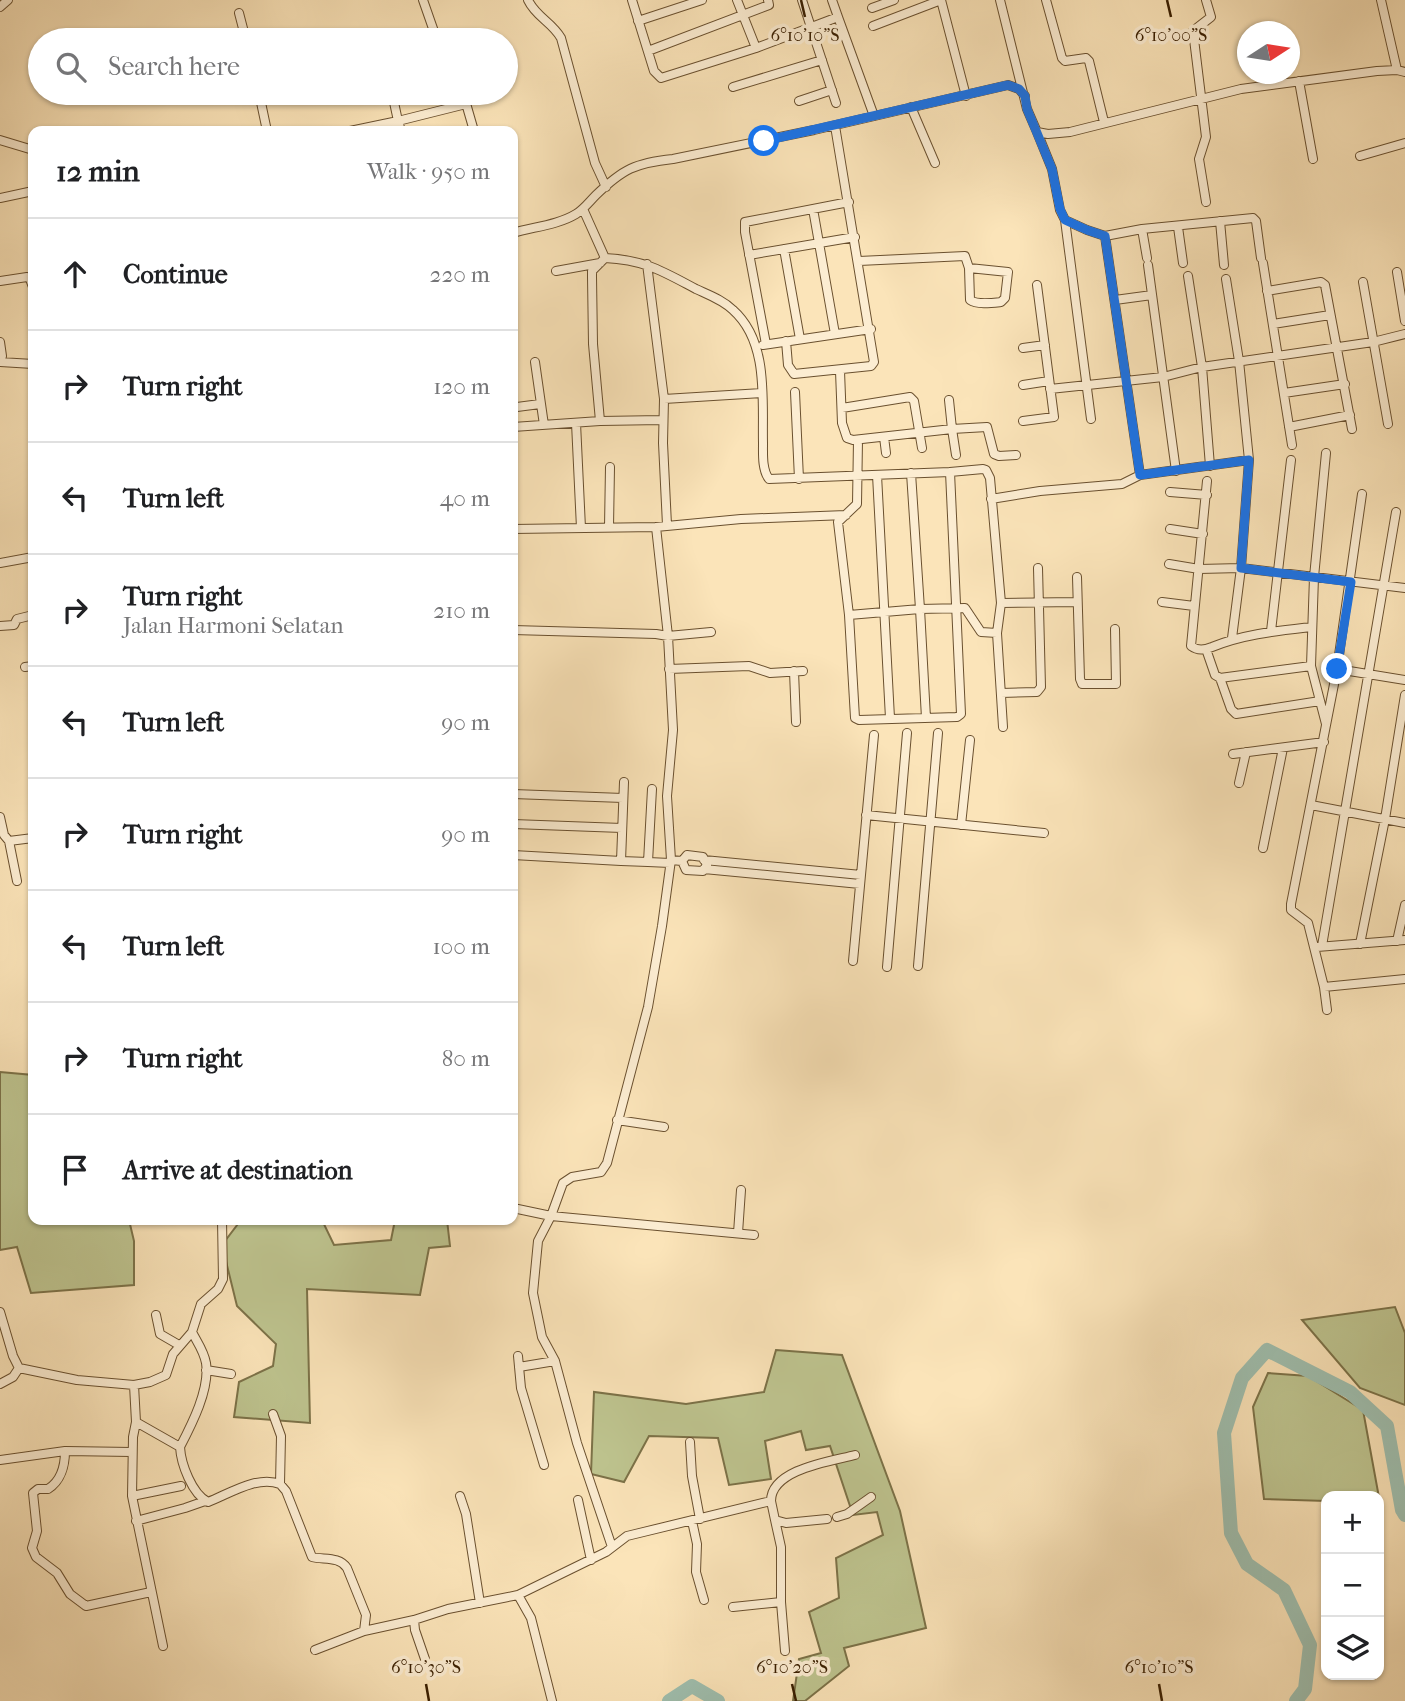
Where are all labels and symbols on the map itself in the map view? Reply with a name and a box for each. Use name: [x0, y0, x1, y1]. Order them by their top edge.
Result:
north arrow: [1237, 21, 1300, 84]
text: 6°10'10"S: [771, 25, 839, 46]
text: 6°10'00"S: [1135, 25, 1207, 46]
route start: [748, 125, 779, 156]
route end: [1321, 653, 1352, 684]
text: 6°10'30"S: [391, 1657, 461, 1678]
text: 6°10'20"S: [756, 1657, 828, 1678]
text: 6°10'10"S: [1125, 1657, 1193, 1678]

